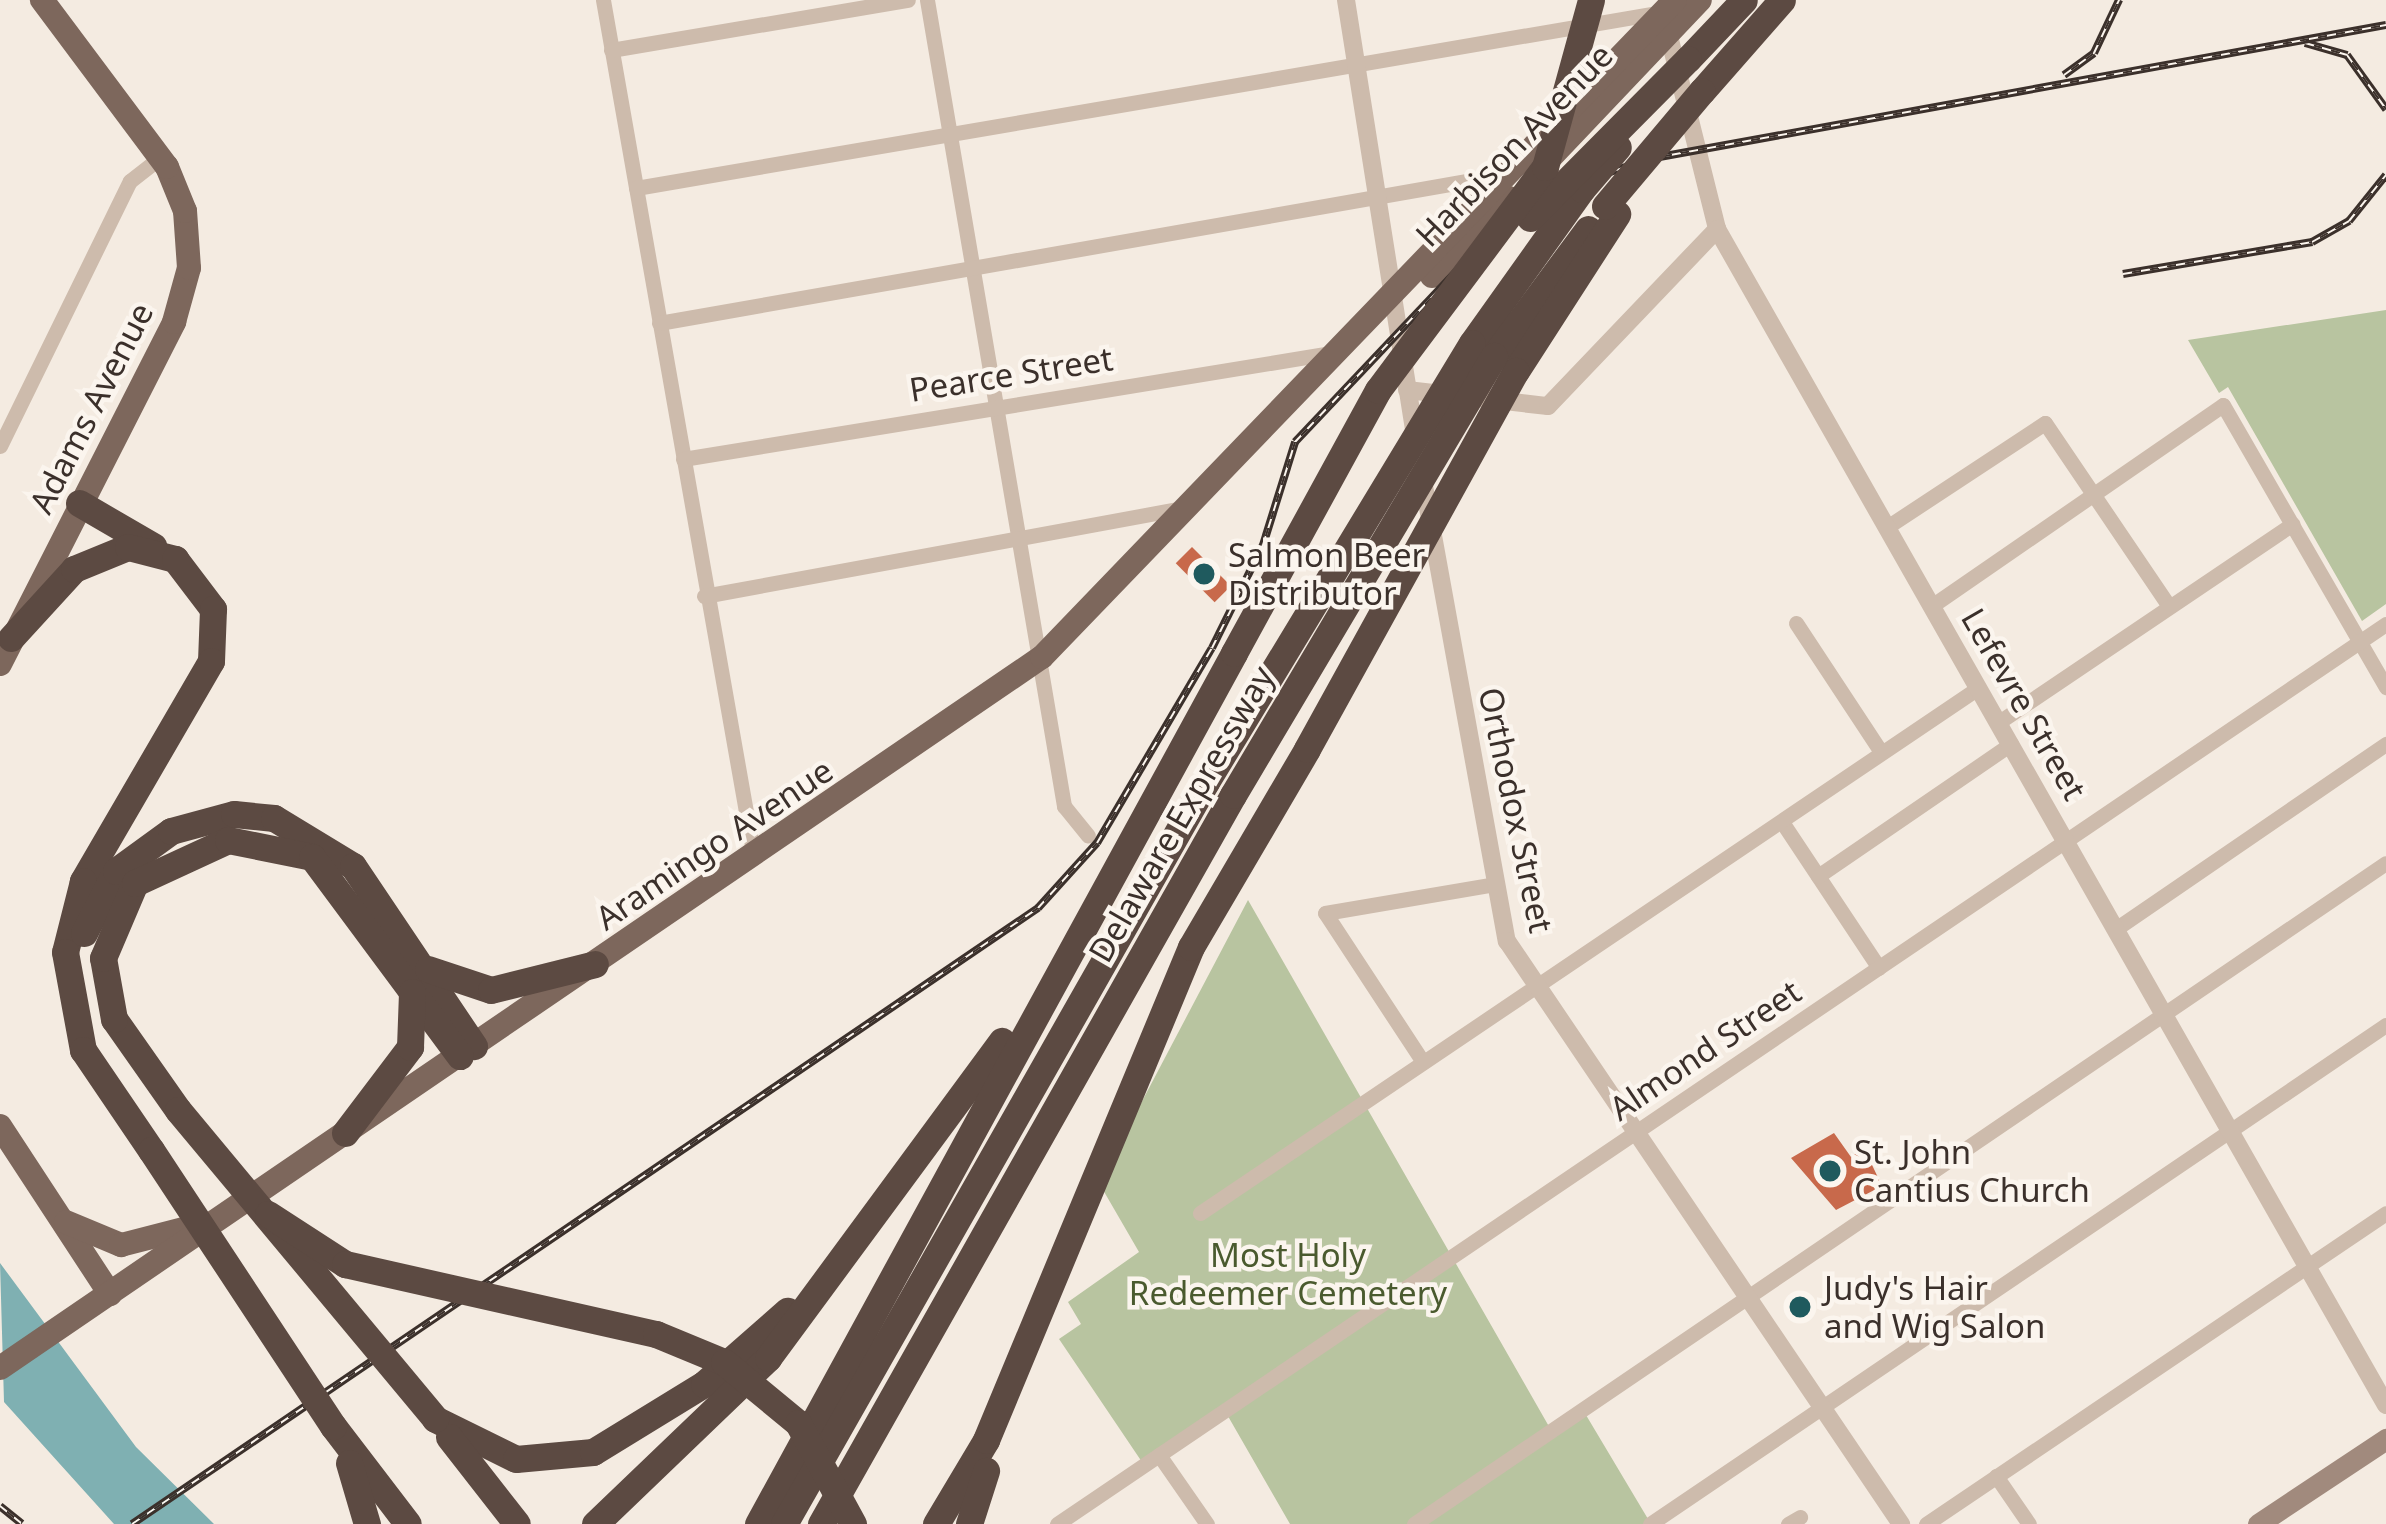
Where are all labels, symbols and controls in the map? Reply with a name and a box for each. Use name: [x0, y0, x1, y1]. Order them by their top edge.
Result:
street label: Harbison Avenue: [1407, 36, 1621, 254]
street label: Adams Avenue: [21, 296, 161, 520]
street label: Pearce Street: [907, 338, 1115, 410]
place label: Salmon Beer Distributor: [1228, 535, 1425, 613]
marker: Salmon Beer Distributor: [1191, 561, 1217, 587]
street label: Lefevre Street: [1953, 601, 2095, 807]
street label: Delaware Expressway: [1080, 659, 1282, 969]
street label: Orthodox Street: [1471, 684, 1561, 936]
street label: Aramingo Avenue: [588, 750, 840, 938]
street label: Almond Street: [1602, 972, 1808, 1128]
place label: St. John Cantius Church: [1854, 1132, 2090, 1210]
marker: St. John Cantius Church: [1817, 1158, 1843, 1184]
park label: Most Holy Redeemer Cemetery: [1129, 1235, 1447, 1313]
place label: Judy's Hair and Wig Salon: [1824, 1268, 2045, 1346]
marker: Judy's Hair and Wig Salon: [1787, 1294, 1813, 1320]

